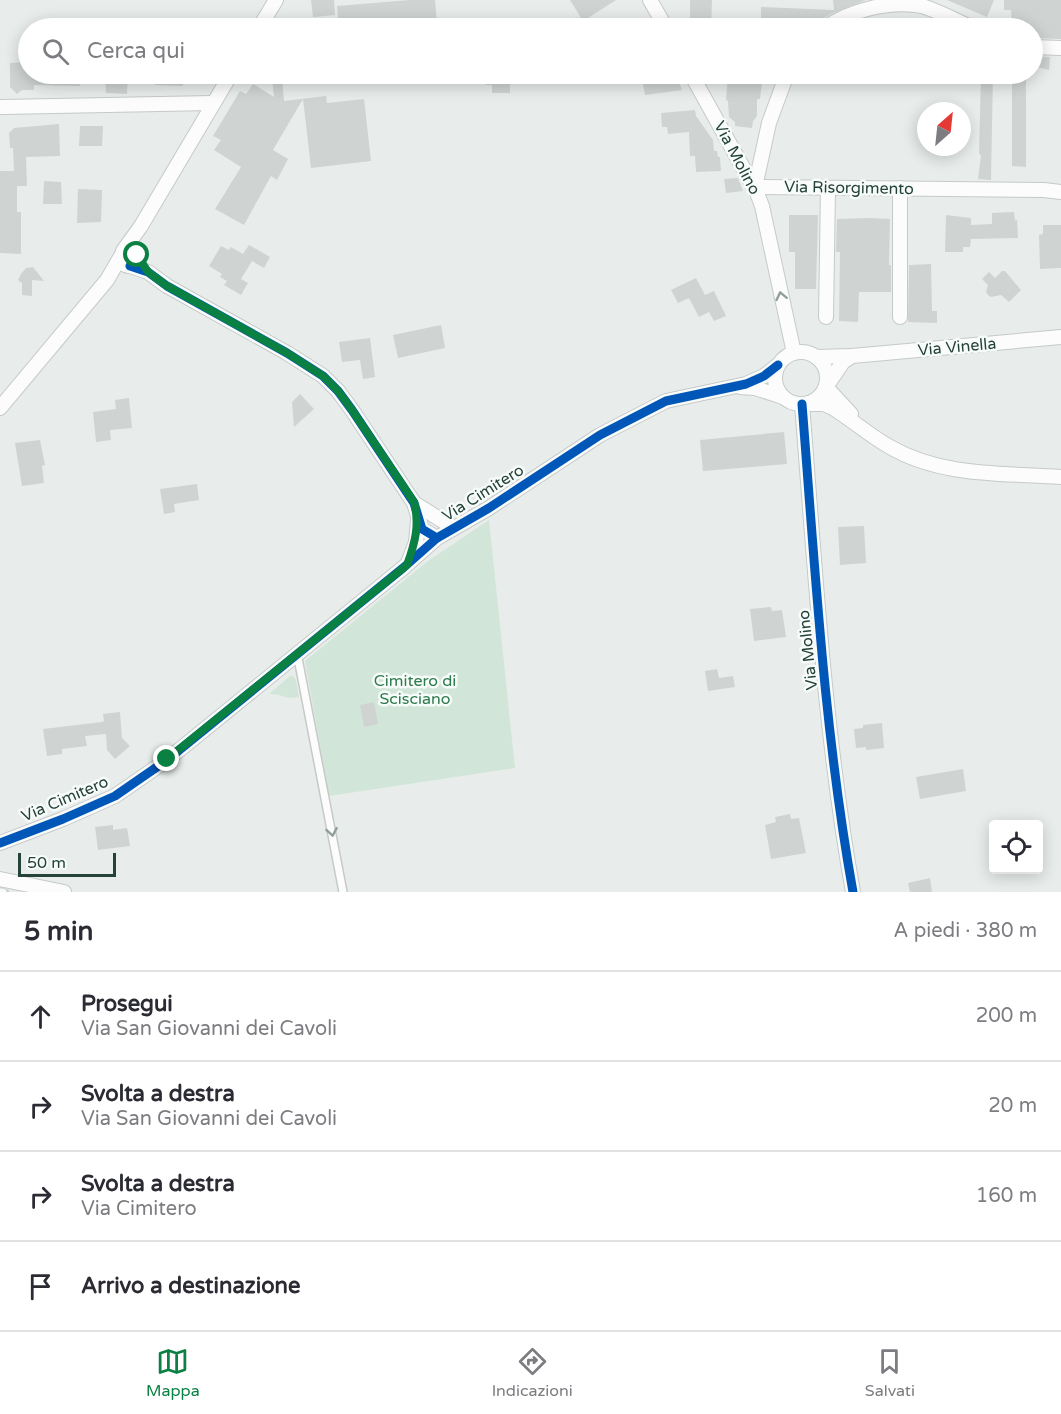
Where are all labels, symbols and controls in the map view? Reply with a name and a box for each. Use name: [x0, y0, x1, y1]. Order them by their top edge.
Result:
search box: [18, 18, 1043, 84]
icon: search: [39, 35, 72, 68]
text: Cerca qui: [87, 38, 185, 64]
north arrow: [917, 102, 971, 156]
street label: Via Molino: [709, 118, 765, 198]
street label: Via Risorgimento: [784, 177, 914, 199]
route start: [123, 241, 149, 267]
one-way arrow: [776, 292, 789, 302]
street label: Via Vinella: [917, 334, 997, 360]
street label: Via Cimitero: [438, 460, 528, 526]
street label: Via Molino: [794, 609, 822, 691]
park label: Cimitero di Scisciano: [374, 671, 456, 709]
route end: [153, 745, 179, 771]
street label: Via Cimitero: [19, 772, 111, 826]
map controls: [989, 820, 1043, 874]
button: locate: [989, 820, 1043, 874]
one-way arrow: [325, 827, 338, 837]
scale bar: [18, 850, 116, 878]
text: 50 m: [27, 853, 66, 873]
text: 5 min: [24, 916, 93, 947]
text: A piedi · 380 m: [894, 919, 1037, 943]
text: Prosegui: [81, 991, 173, 1017]
icon: ahead: [24, 1000, 57, 1033]
text: 200 m: [976, 1004, 1037, 1028]
text: Via San Giovanni dei Cavoli: [81, 1017, 337, 1041]
text: Svolta a destra: [81, 1081, 235, 1107]
icon: right: [24, 1090, 57, 1123]
text: 20 m: [988, 1094, 1037, 1118]
text: Via San Giovanni dei Cavoli: [81, 1107, 337, 1131]
text: Svolta a destra: [81, 1171, 235, 1197]
icon: right: [24, 1180, 57, 1213]
text: 160 m: [976, 1184, 1037, 1208]
text: Via Cimitero: [81, 1197, 197, 1221]
icon: arrive: [24, 1270, 57, 1303]
text: Arrivo a destinazione: [81, 1273, 300, 1299]
tab: Mappa: [146, 1345, 200, 1401]
tab: Indicazioni: [492, 1345, 573, 1401]
tab: Salvati: [865, 1345, 915, 1401]

